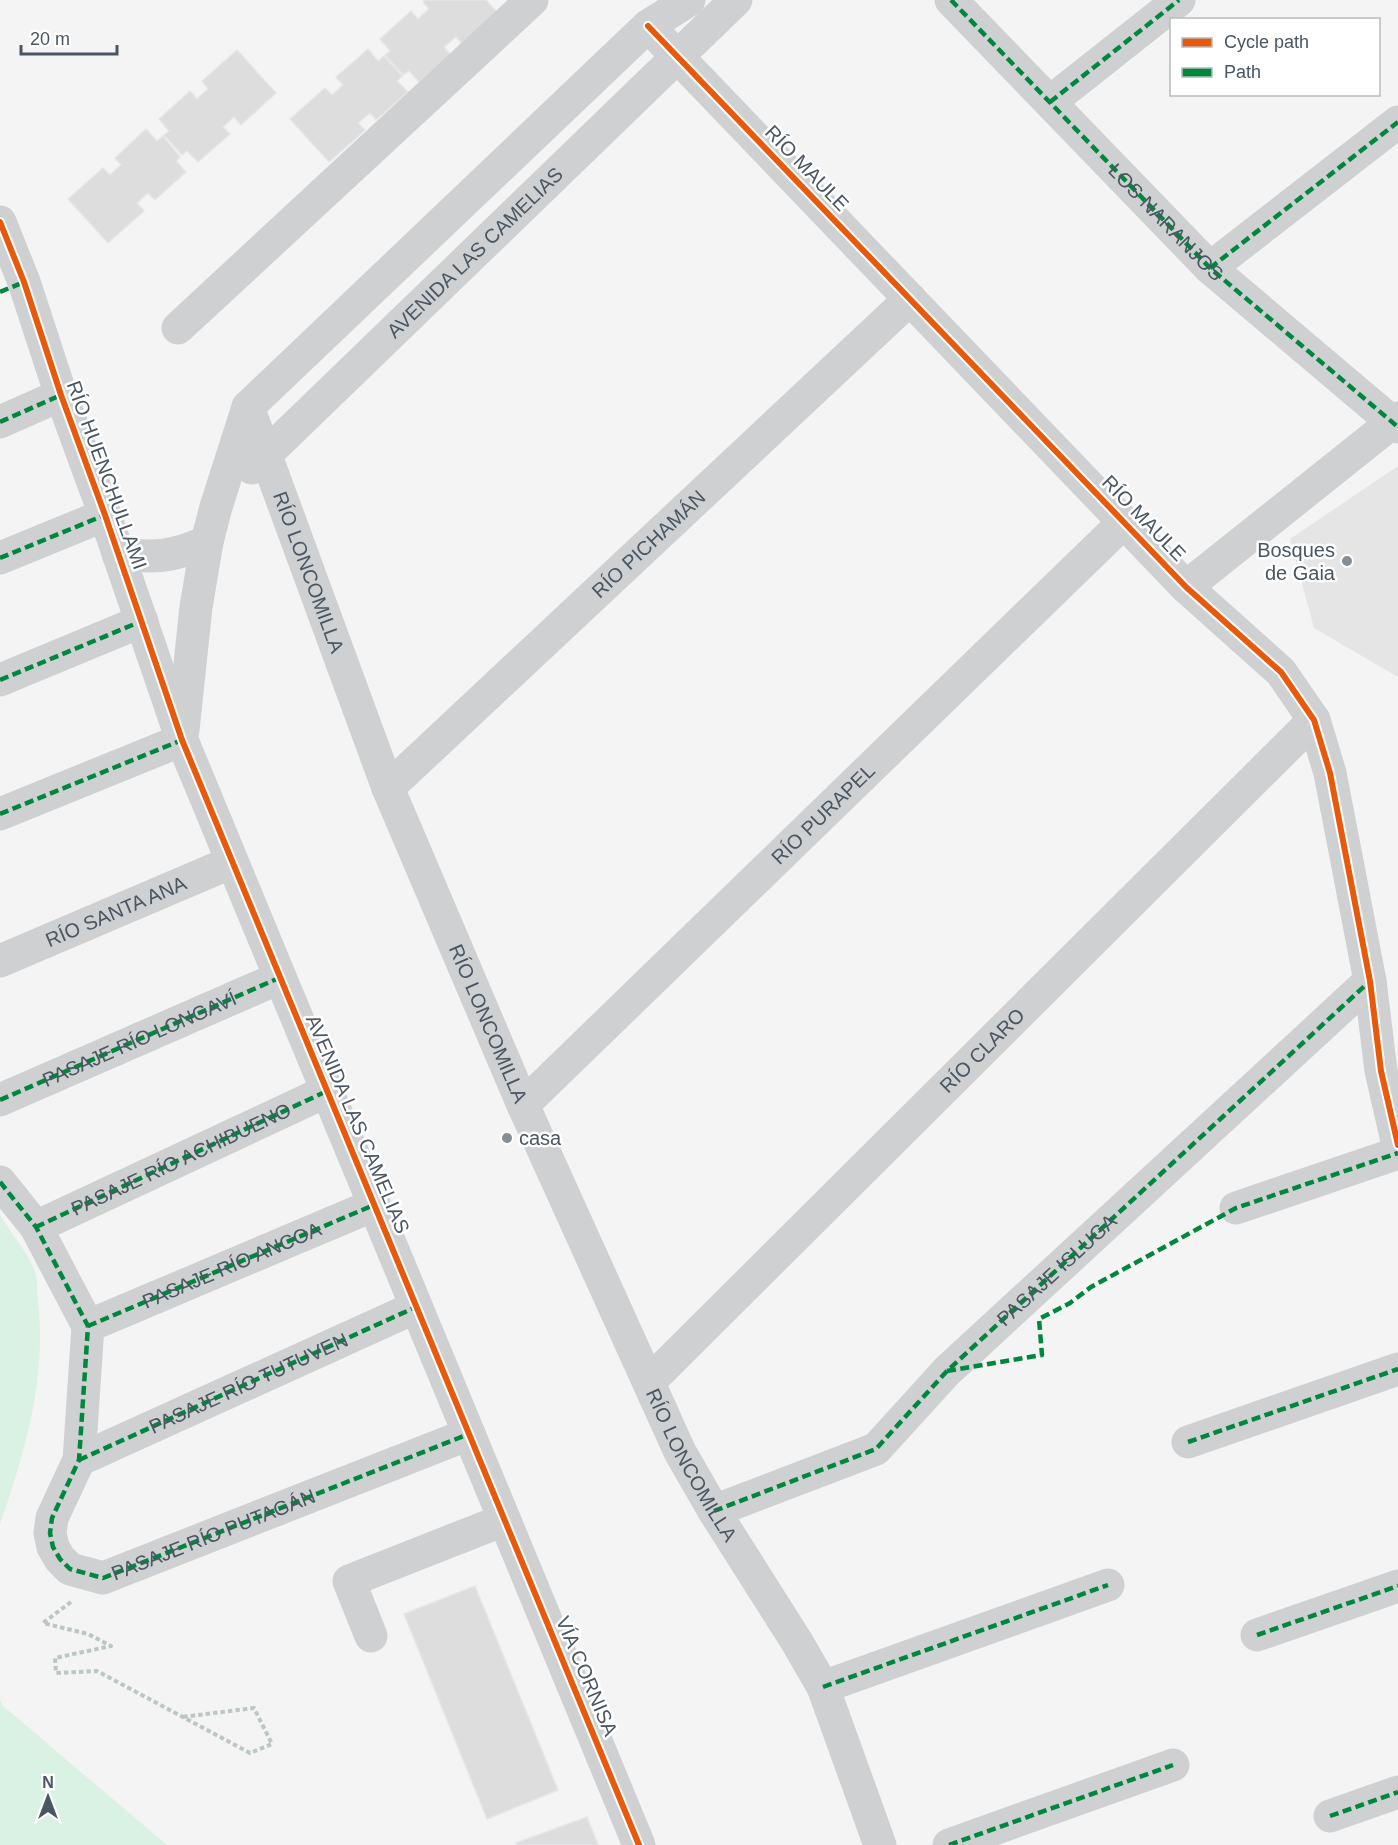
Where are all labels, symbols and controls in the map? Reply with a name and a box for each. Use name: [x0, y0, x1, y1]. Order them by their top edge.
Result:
scale bar: [21, 18, 117, 56]
legend: [1170, 18, 1380, 96]
text: 20 m: [30, 29, 70, 49]
text: Cycle path: [1224, 32, 1309, 52]
text: Path: [1224, 62, 1261, 82]
street label: RÍO MAULE: [761, 121, 853, 215]
street label: LOS NARANJOS: [1104, 159, 1227, 285]
street label: AVENIDA LAS CAMELIAS: [383, 163, 567, 342]
street label: RÍO HUENCHULLAMI: [63, 378, 151, 572]
street label: RÍO MAULE: [1098, 471, 1190, 565]
street label: RÍO PICHAMÁN: [587, 486, 710, 602]
street label: RÍO LONCOMILLA: [269, 489, 349, 656]
place label: Bosques de Gaia: [1257, 539, 1336, 584]
marker: Bosques de Gaia: [1340, 554, 1354, 568]
street label: RÍO PURAPEL: [767, 759, 879, 869]
street label: RÍO SANTA ANA: [42, 872, 190, 951]
street label: RÍO LONCOMILLA: [445, 941, 532, 1107]
street label: PASAJE RÍO LONGAVÍ: [39, 987, 240, 1091]
street label: RÍO CLARO: [935, 1004, 1029, 1097]
street label: AVENIDA LAS CAMELIAS: [302, 1011, 414, 1237]
street label: PASAJE RÍO ACHIBUENO: [68, 1099, 294, 1220]
place label: casa: [519, 1127, 562, 1149]
marker: casa: [500, 1131, 514, 1145]
street label: PASAJE ISLUGA: [992, 1209, 1121, 1330]
street label: PASAJE RÍO ANCOA: [139, 1217, 325, 1313]
street label: PASAJE RÍO TUTUVEN: [145, 1328, 351, 1438]
street label: RÍO LONCOMILLA: [642, 1385, 742, 1546]
street label: PASAJE RÍO PUTAGÁN: [108, 1485, 318, 1585]
street label: VÍA CORNISA: [552, 1613, 622, 1740]
north arrow: [18, 1767, 78, 1827]
text: N: [42, 1774, 54, 1791]

